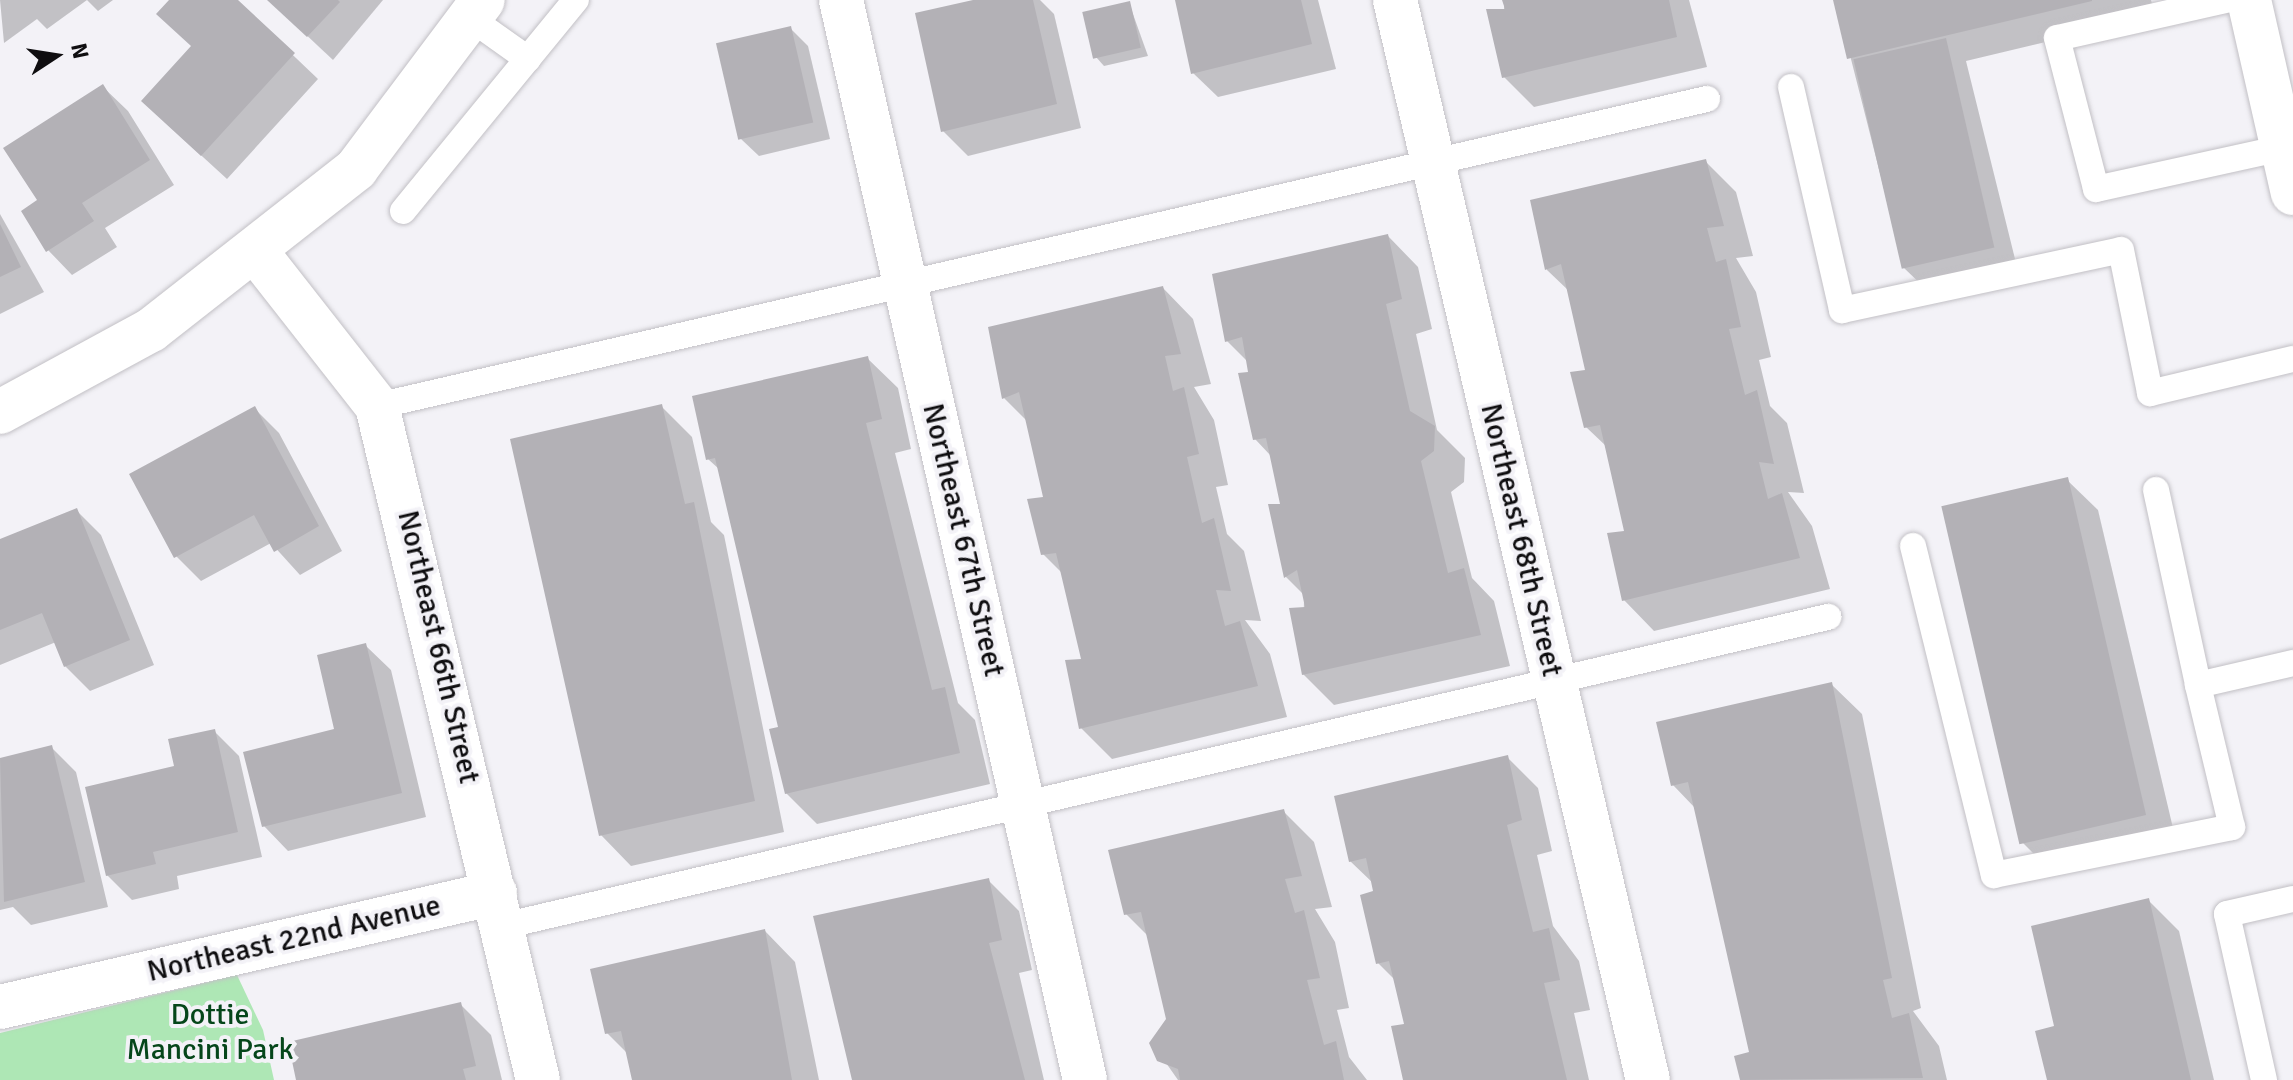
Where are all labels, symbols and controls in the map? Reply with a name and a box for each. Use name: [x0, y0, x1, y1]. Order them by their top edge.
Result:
north arrow: [16, 16, 96, 96]
text: N: [65, 41, 95, 61]
street label: Northeast 67th Street: [914, 400, 1012, 680]
street label: Northeast 68th Street: [1472, 400, 1570, 680]
street label: Northeast 66th Street: [389, 507, 487, 787]
street label: Northeast 22nd Avenue: [144, 888, 444, 990]
park label: Dottie Mancini Park: [126, 997, 294, 1068]

